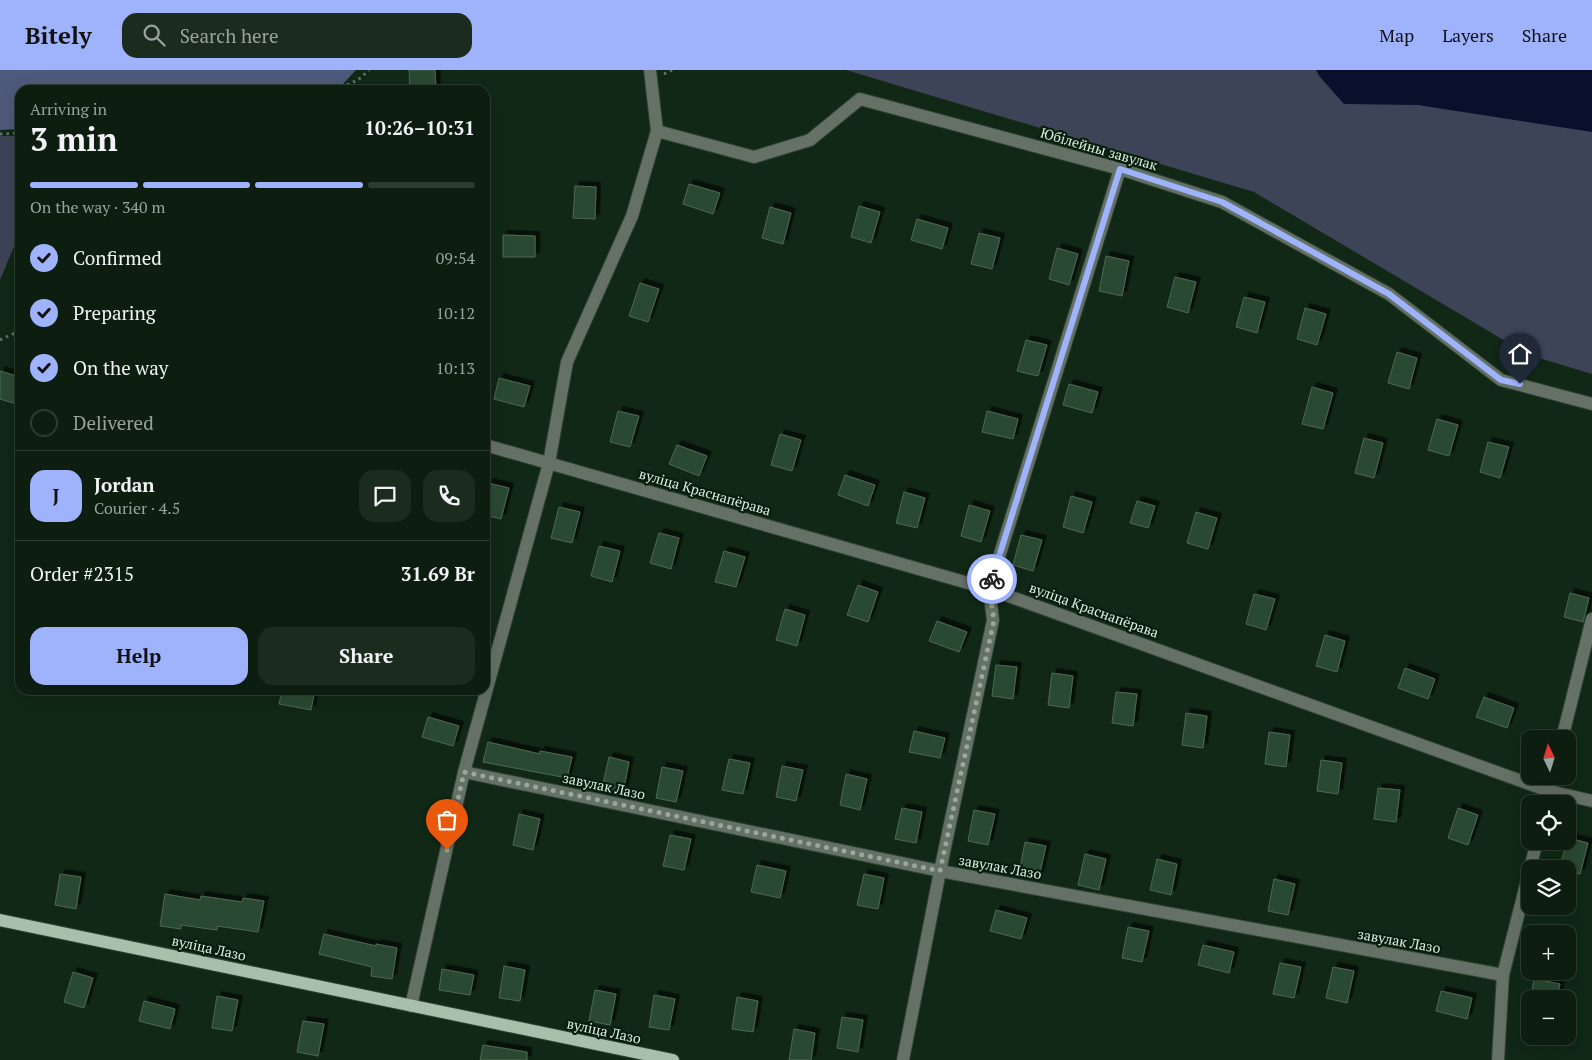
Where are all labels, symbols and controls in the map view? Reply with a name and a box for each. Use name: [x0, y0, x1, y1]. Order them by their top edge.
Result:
search box: [122, 13, 472, 58]
text: Bitely: [25, 19, 92, 51]
icon: search: [140, 21, 168, 49]
text: Search here: [180, 23, 278, 48]
text: Map: [1379, 23, 1414, 47]
text: Layers: [1442, 23, 1494, 47]
text: Share: [1522, 23, 1567, 47]
text: Arriving in: [30, 98, 107, 120]
text: 10:26–10:31: [364, 115, 475, 140]
text: 3 min: [30, 118, 118, 160]
street label: Юбілейны завулак: [1038, 123, 1160, 174]
text: On the way · 340 m: [30, 196, 165, 218]
icon: check: [30, 244, 58, 272]
text: Confirmed: [73, 245, 162, 270]
text: 09:54: [436, 247, 475, 269]
icon: check: [30, 299, 58, 327]
text: Preparing: [73, 300, 156, 325]
text: 10:12: [436, 302, 475, 324]
pin: [1499, 333, 1541, 384]
icon: home: [1506, 340, 1534, 368]
icon: check: [30, 354, 58, 382]
text: On the way: [73, 355, 168, 380]
text: 10:13: [436, 357, 475, 379]
text: Delivered: [73, 410, 154, 435]
street label: вуліца Краснапёрава: [637, 464, 773, 519]
button: chat: [359, 470, 411, 522]
button: phone: [423, 470, 475, 522]
text: Jordan: [94, 472, 155, 497]
text: J: [53, 483, 59, 508]
text: Courier · 4.5: [94, 497, 180, 519]
courier: [967, 554, 1017, 604]
text: Order #2315: [30, 561, 134, 586]
text: 31.69 Br: [401, 561, 475, 586]
icon: bike: [978, 565, 1006, 593]
street label: вуліца Краснапёрава: [1027, 577, 1161, 642]
button: Help: [30, 627, 248, 685]
button: Share: [258, 627, 475, 685]
north arrow: [1521, 730, 1576, 785]
map controls: [1521, 730, 1576, 1045]
street label: завулак Лазо: [561, 767, 647, 804]
button: locate: [1521, 795, 1576, 850]
pin: [426, 799, 468, 850]
icon: bag: [433, 806, 461, 834]
street label: завулак Лазо: [957, 850, 1043, 883]
button: layers: [1521, 860, 1576, 915]
street label: завулак Лазо: [1356, 924, 1442, 957]
button: +: [1521, 925, 1576, 980]
street label: вуліца Лазо: [170, 930, 248, 965]
button: −: [1521, 990, 1576, 1045]
street label: вуліца Лазо: [565, 1013, 643, 1048]

